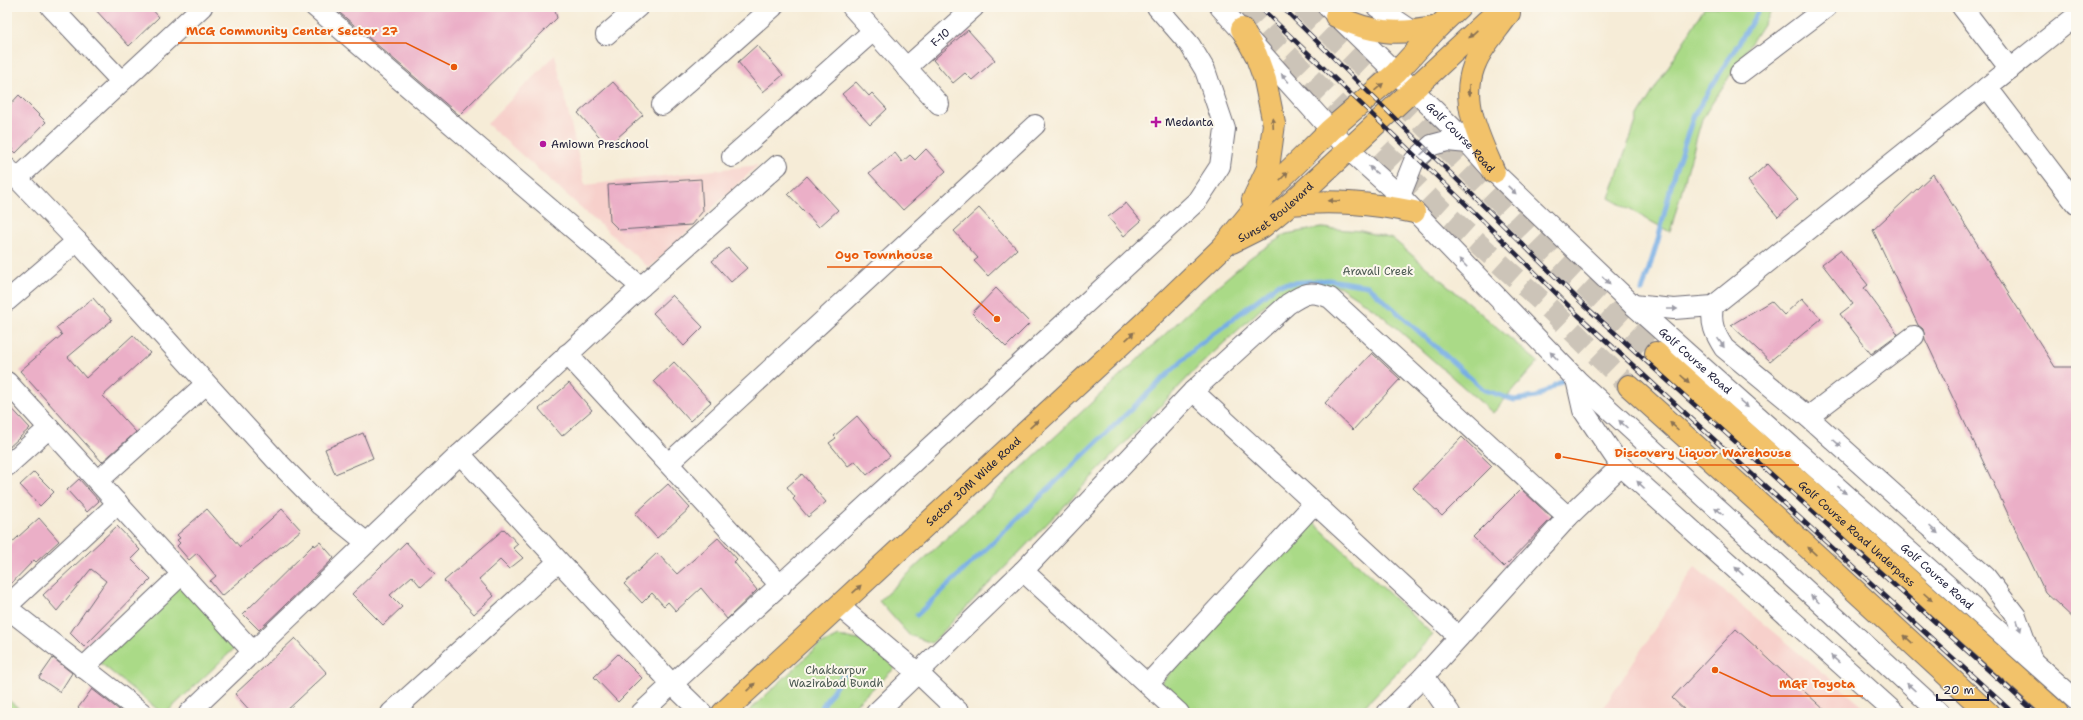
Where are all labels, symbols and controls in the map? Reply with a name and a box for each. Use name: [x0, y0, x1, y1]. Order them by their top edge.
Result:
callout: MCG Community Center Sector 27: [178, 19, 406, 43]
text: MCG Community Center Sector 27: [186, 23, 399, 39]
street label: F-10: [928, 25, 954, 50]
one-way arrow: [1468, 29, 1479, 38]
one-way arrow: [1280, 73, 1289, 84]
one-way arrow: [1374, 83, 1385, 92]
one-way arrow: [1467, 84, 1473, 97]
street label: Golf Course Road: [1422, 99, 1498, 176]
place label: Medanta: [1165, 115, 1214, 130]
marker: Medanta: [1150, 116, 1162, 128]
one-way arrow: [1269, 117, 1276, 130]
place label: Amiown Preschool: [551, 137, 649, 152]
marker: Amiown Preschool: [538, 139, 548, 149]
one-way arrow: [1420, 147, 1431, 156]
one-way arrow: [1367, 166, 1378, 175]
one-way arrow: [1279, 171, 1289, 181]
street label: Sunset Boulevard: [1235, 179, 1317, 246]
one-way arrow: [1507, 185, 1517, 194]
one-way arrow: [1328, 198, 1340, 205]
callout: Oyo Townhouse: [827, 243, 941, 267]
text: Oyo Townhouse: [835, 247, 933, 263]
one-way arrow: [1458, 258, 1468, 268]
park label: Aravali Creek: [1343, 264, 1413, 279]
one-way arrow: [1601, 275, 1611, 284]
one-way arrow: [1666, 306, 1679, 312]
street label: Golf Course Road: [1655, 324, 1735, 398]
one-way arrow: [1125, 331, 1135, 340]
one-way arrow: [1717, 338, 1725, 348]
one-way arrow: [1549, 351, 1559, 361]
one-way arrow: [1680, 375, 1691, 384]
one-way arrow: [1740, 399, 1749, 408]
one-way arrow: [1029, 419, 1039, 429]
one-way arrow: [1618, 419, 1628, 428]
one-way arrow: [1670, 422, 1679, 431]
street label: Sector 30M Wide Road: [923, 434, 1024, 530]
one-way arrow: [1832, 438, 1842, 448]
callout: Discovery Liquor Warehouse: [1606, 441, 1799, 465]
text: Discovery Liquor Warehouse: [1615, 445, 1791, 461]
street label: Golf Course Road Underpass: [1795, 477, 1918, 590]
one-way arrow: [1636, 480, 1646, 490]
one-way arrow: [1837, 485, 1846, 494]
one-way arrow: [1714, 507, 1724, 516]
one-way arrow: [1929, 525, 1939, 534]
street label: Golf Course Road: [1897, 540, 1977, 613]
one-way arrow: [1807, 546, 1817, 556]
one-way arrow: [1734, 566, 1744, 576]
one-way arrow: [852, 584, 862, 594]
one-way arrow: [1923, 592, 1933, 602]
one-way arrow: [1810, 594, 1820, 604]
one-way arrow: [2017, 620, 2023, 632]
one-way arrow: [1903, 634, 1913, 644]
one-way arrow: [1830, 655, 1839, 664]
park label: Chakkarpur Wazirabad Bundh: [789, 663, 883, 691]
callout: MGF Toyota: [1771, 672, 1863, 696]
text: MGF Toyota: [1779, 676, 1856, 692]
scale bar: [1937, 676, 1988, 702]
one-way arrow: [746, 682, 757, 691]
one-way arrow: [1906, 682, 1916, 692]
text: 20 m: [1943, 682, 1974, 698]

